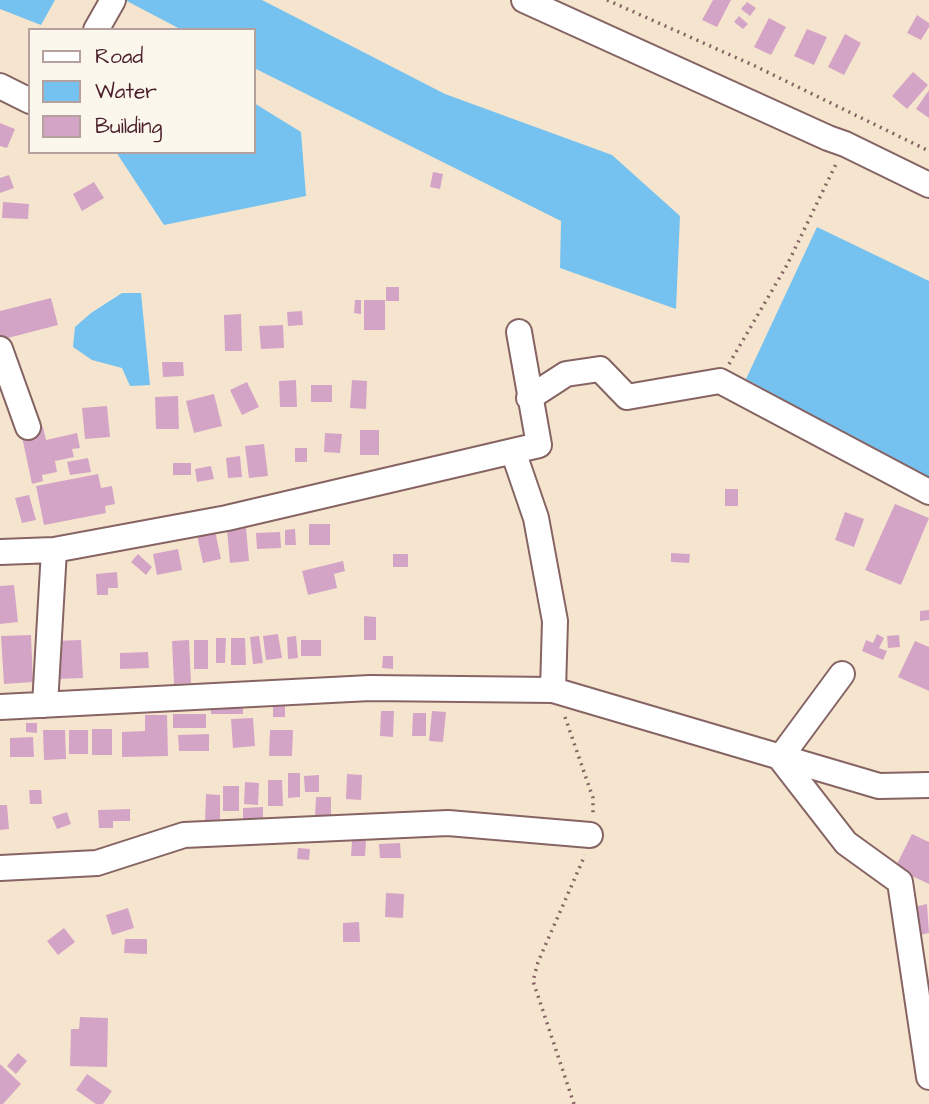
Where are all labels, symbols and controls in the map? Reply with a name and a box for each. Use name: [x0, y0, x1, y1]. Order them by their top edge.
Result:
legend: [28, 28, 256, 154]
text: Road: [95, 42, 143, 71]
text: Water: [95, 77, 157, 106]
text: Building: [95, 112, 162, 141]

